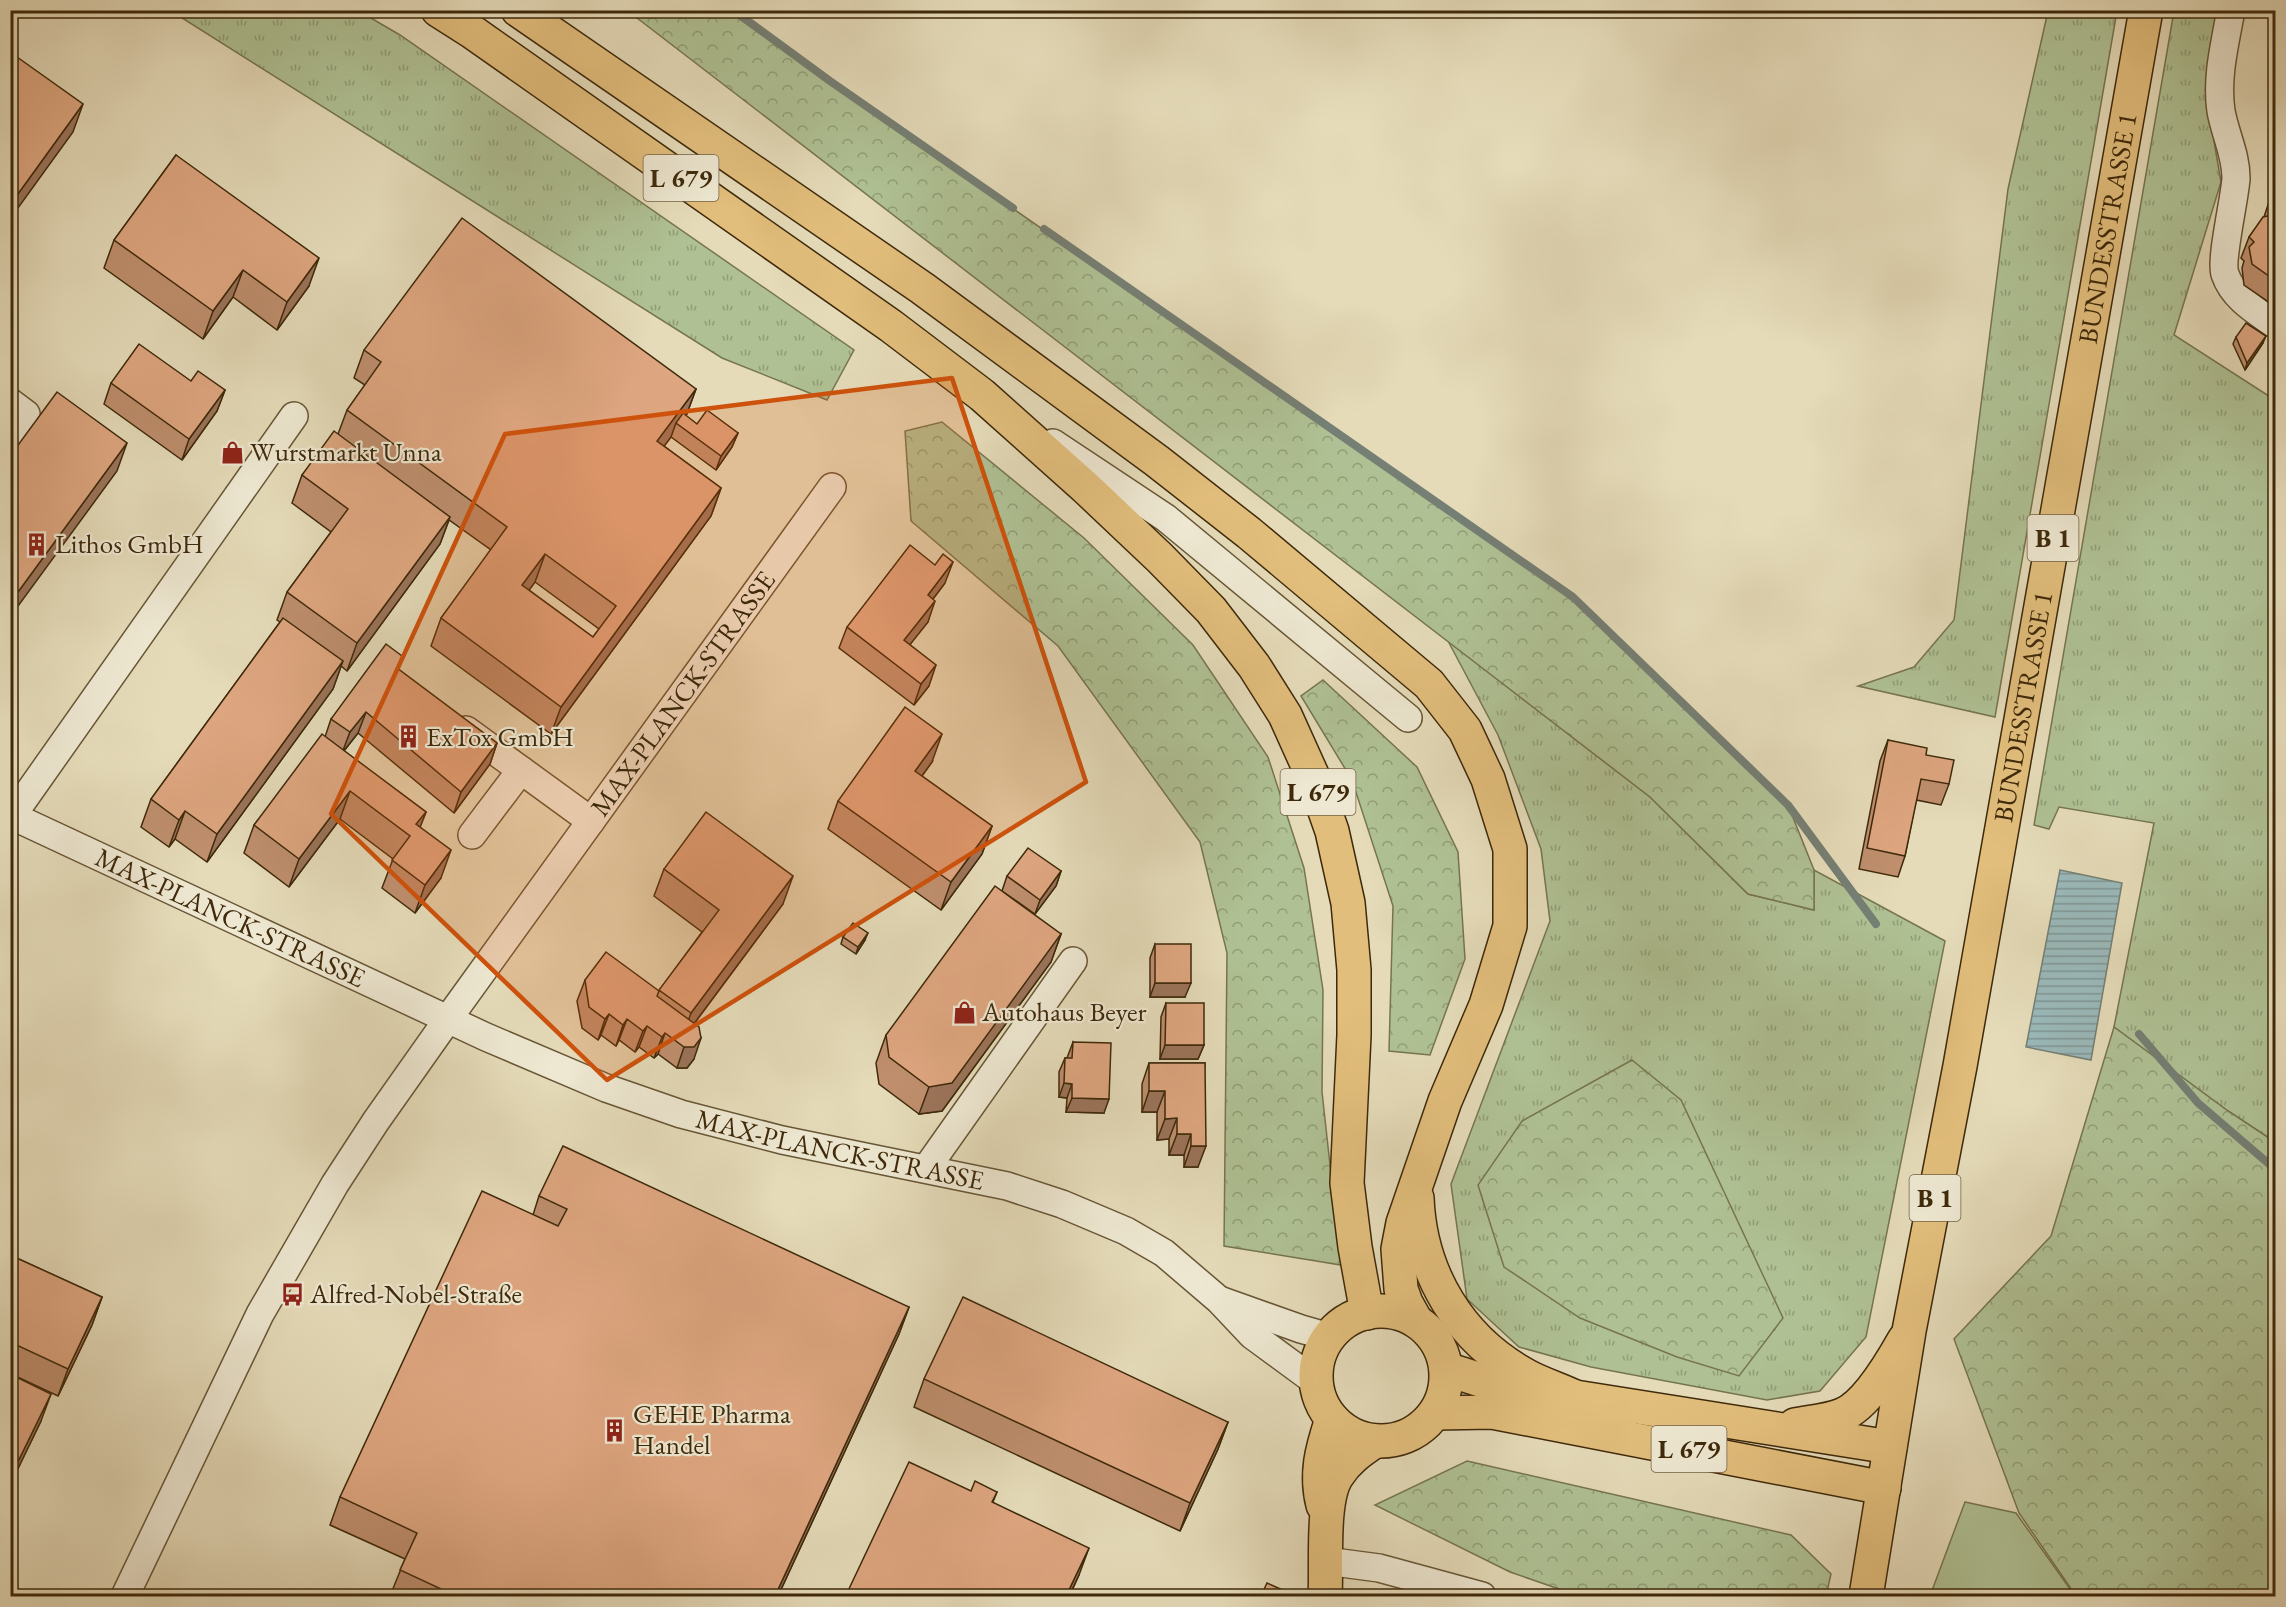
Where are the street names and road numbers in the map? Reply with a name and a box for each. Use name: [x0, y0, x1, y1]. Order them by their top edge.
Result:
street label: BUNDESSTRASSE 1: [2070, 110, 2145, 346]
road number: L 679: [644, 155, 718, 201]
road number: B 1: [2028, 515, 2078, 561]
street label: MAX-PLANCK-STRASSE: [582, 564, 783, 823]
street label: BUNDESSTRASSE 1: [1985, 589, 2060, 825]
road number: L 679: [1280, 769, 1356, 815]
street label: MAX-PLANCK-STRASSE: [90, 839, 371, 995]
street label: MAX-PLANCK-STRASSE: [692, 1101, 987, 1198]
road number: B 1: [1910, 1175, 1960, 1221]
road number: L 679: [1652, 1426, 1726, 1472]

